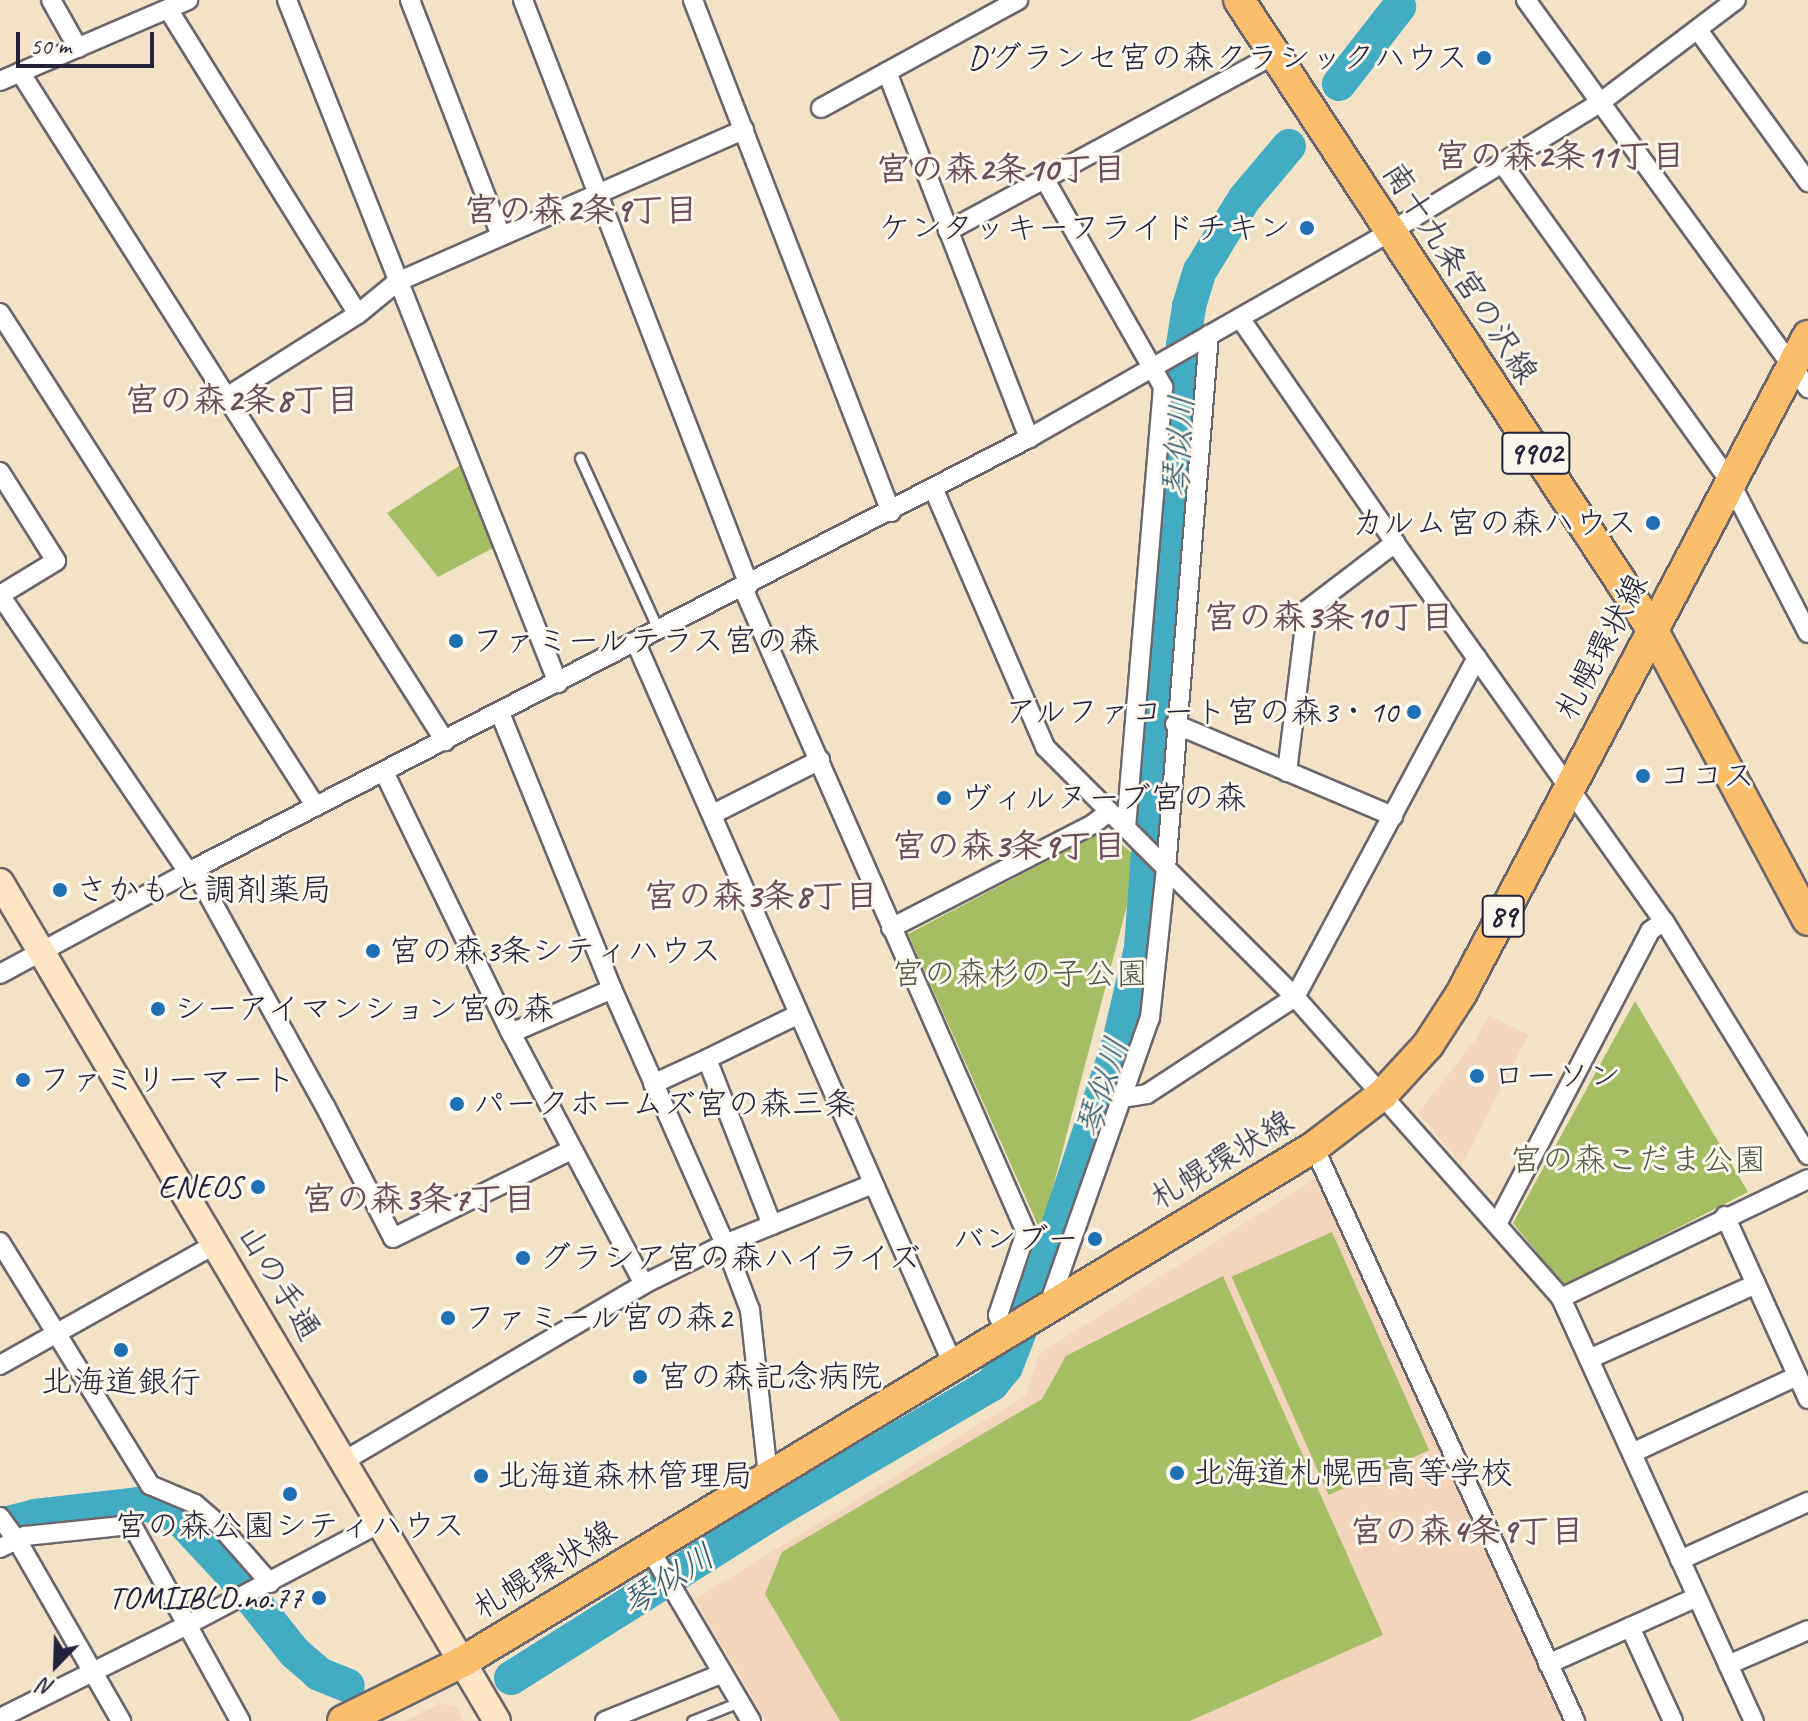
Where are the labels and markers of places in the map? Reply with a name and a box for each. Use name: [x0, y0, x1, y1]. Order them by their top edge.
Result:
place label: D'グランセ宮の森クラシックハウス: [966, 39, 1468, 77]
marker: D'グランセ宮の森クラシックハウス: [1475, 49, 1493, 67]
place label: ケンタッキーフライドチキン: [875, 209, 1291, 247]
marker: ケンタッキーフライドチキン: [1298, 219, 1316, 237]
place label: カルム宮の森ハウス: [1349, 504, 1637, 542]
marker: カルム宮の森ハウス: [1644, 514, 1662, 532]
place label: ファミールテラス宮の森: [472, 622, 823, 660]
marker: ファミールテラス宮の森: [447, 632, 465, 650]
place label: アルファコート宮の森3・10: [1003, 693, 1398, 731]
marker: アルファコート宮の森3・10: [1405, 703, 1423, 721]
place label: ココス: [1659, 757, 1755, 795]
marker: ココス: [1634, 767, 1652, 785]
place label: ヴィルヌーブ宮の森: [960, 779, 1248, 817]
marker: ヴィルヌーブ宮の森: [935, 789, 953, 807]
place label: さかもと調剤薬局: [76, 871, 332, 909]
marker: さかもと調剤薬局: [51, 881, 69, 899]
place label: 宮の森3条シティハウス: [389, 932, 723, 970]
marker: 宮の森3条シティハウス: [364, 942, 382, 960]
place label: シーアイマンション宮の森: [174, 990, 558, 1028]
marker: シーアイマンション宮の森: [149, 1000, 167, 1018]
place label: ローソン: [1493, 1057, 1621, 1095]
place label: ファミリーマート: [39, 1061, 295, 1099]
marker: ローソン: [1468, 1067, 1486, 1085]
marker: ファミリーマート: [14, 1071, 32, 1089]
place label: パークホームズ宮の森三条: [473, 1085, 857, 1123]
marker: パークホームズ宮の森三条: [448, 1095, 466, 1113]
place label: ENEOS: [158, 1168, 242, 1206]
marker: ENEOS: [249, 1178, 267, 1196]
place label: バンブー: [953, 1220, 1079, 1258]
marker: バンブー: [1086, 1230, 1104, 1248]
place label: グラシア宮の森ハイライズ: [539, 1239, 923, 1277]
marker: グラシア宮の森ハイライズ: [514, 1249, 532, 1267]
place label: ファミール宮の森2: [464, 1299, 734, 1337]
marker: ファミール宮の森2: [439, 1309, 457, 1327]
marker: 北海道銀行: [112, 1341, 130, 1359]
place label: 宮の森記念病院: [658, 1358, 882, 1396]
place label: 北海道銀行: [41, 1363, 201, 1401]
marker: 宮の森記念病院: [629, 1366, 651, 1388]
place label: 北海道札幌西高等学校: [1193, 1454, 1513, 1492]
place label: 北海道森林管理局: [497, 1457, 753, 1495]
marker: 北海道札幌西高等学校: [1168, 1464, 1186, 1482]
marker: 北海道森林管理局: [472, 1467, 490, 1485]
marker: 宮の森公園シティハウス: [281, 1485, 299, 1503]
place label: 宮の森公園シティハウス: [114, 1507, 466, 1545]
place label: TOMIIBLD.no.77: [108, 1579, 303, 1617]
marker: TOMIIBLD.no.77: [310, 1589, 328, 1607]

